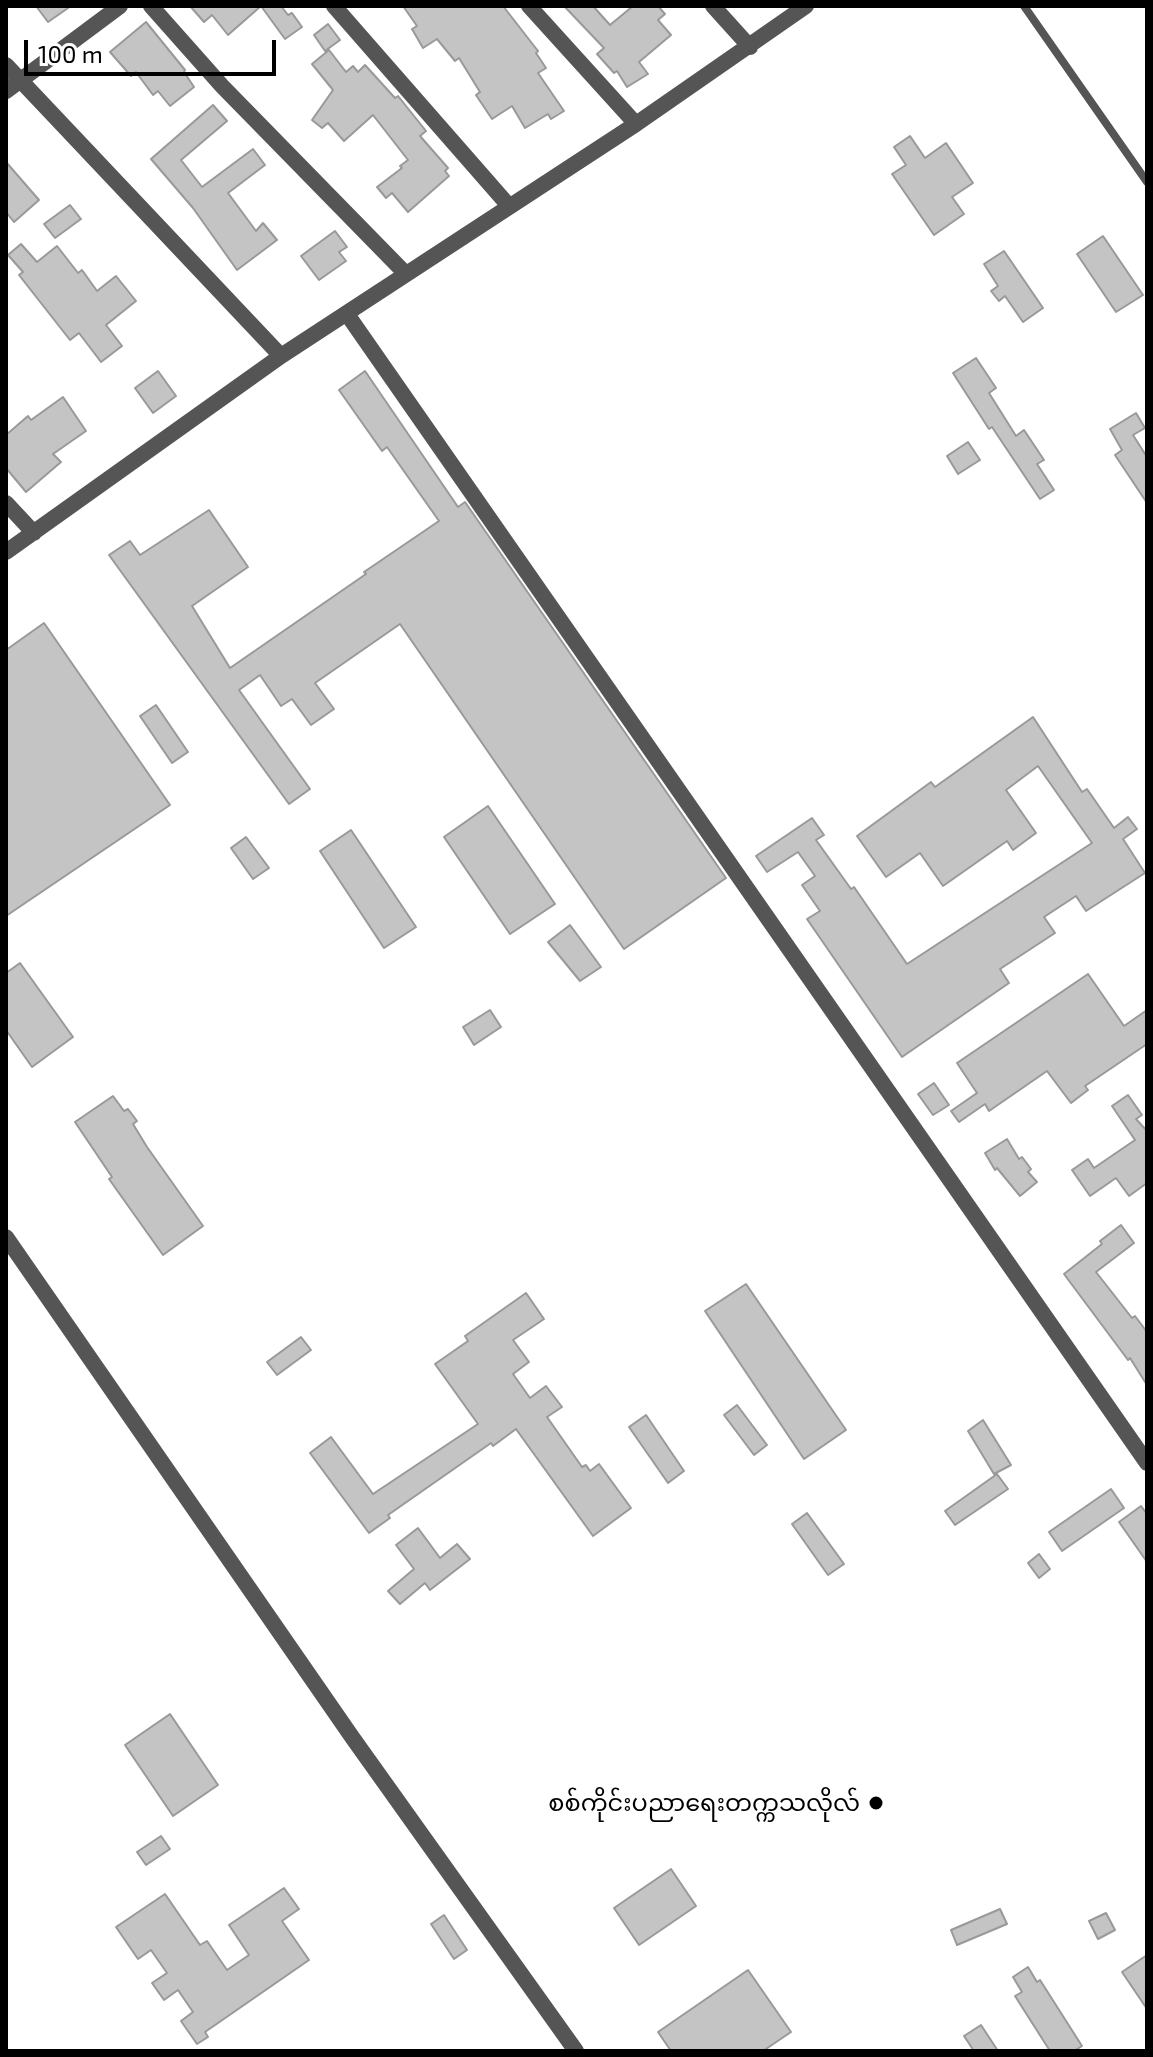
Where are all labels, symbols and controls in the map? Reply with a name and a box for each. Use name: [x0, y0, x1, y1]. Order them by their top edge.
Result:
scale bar: [28, 24, 280, 74]
text: 100 m: [38, 39, 103, 68]
place label: စစ်ကိုင်းပညာရေးတက္ကသလိုလ်: [548, 1789, 860, 1817]
marker: စစ်ကိုင်းပညာရေးတက္ကသလိုလ်: [867, 1794, 885, 1812]

